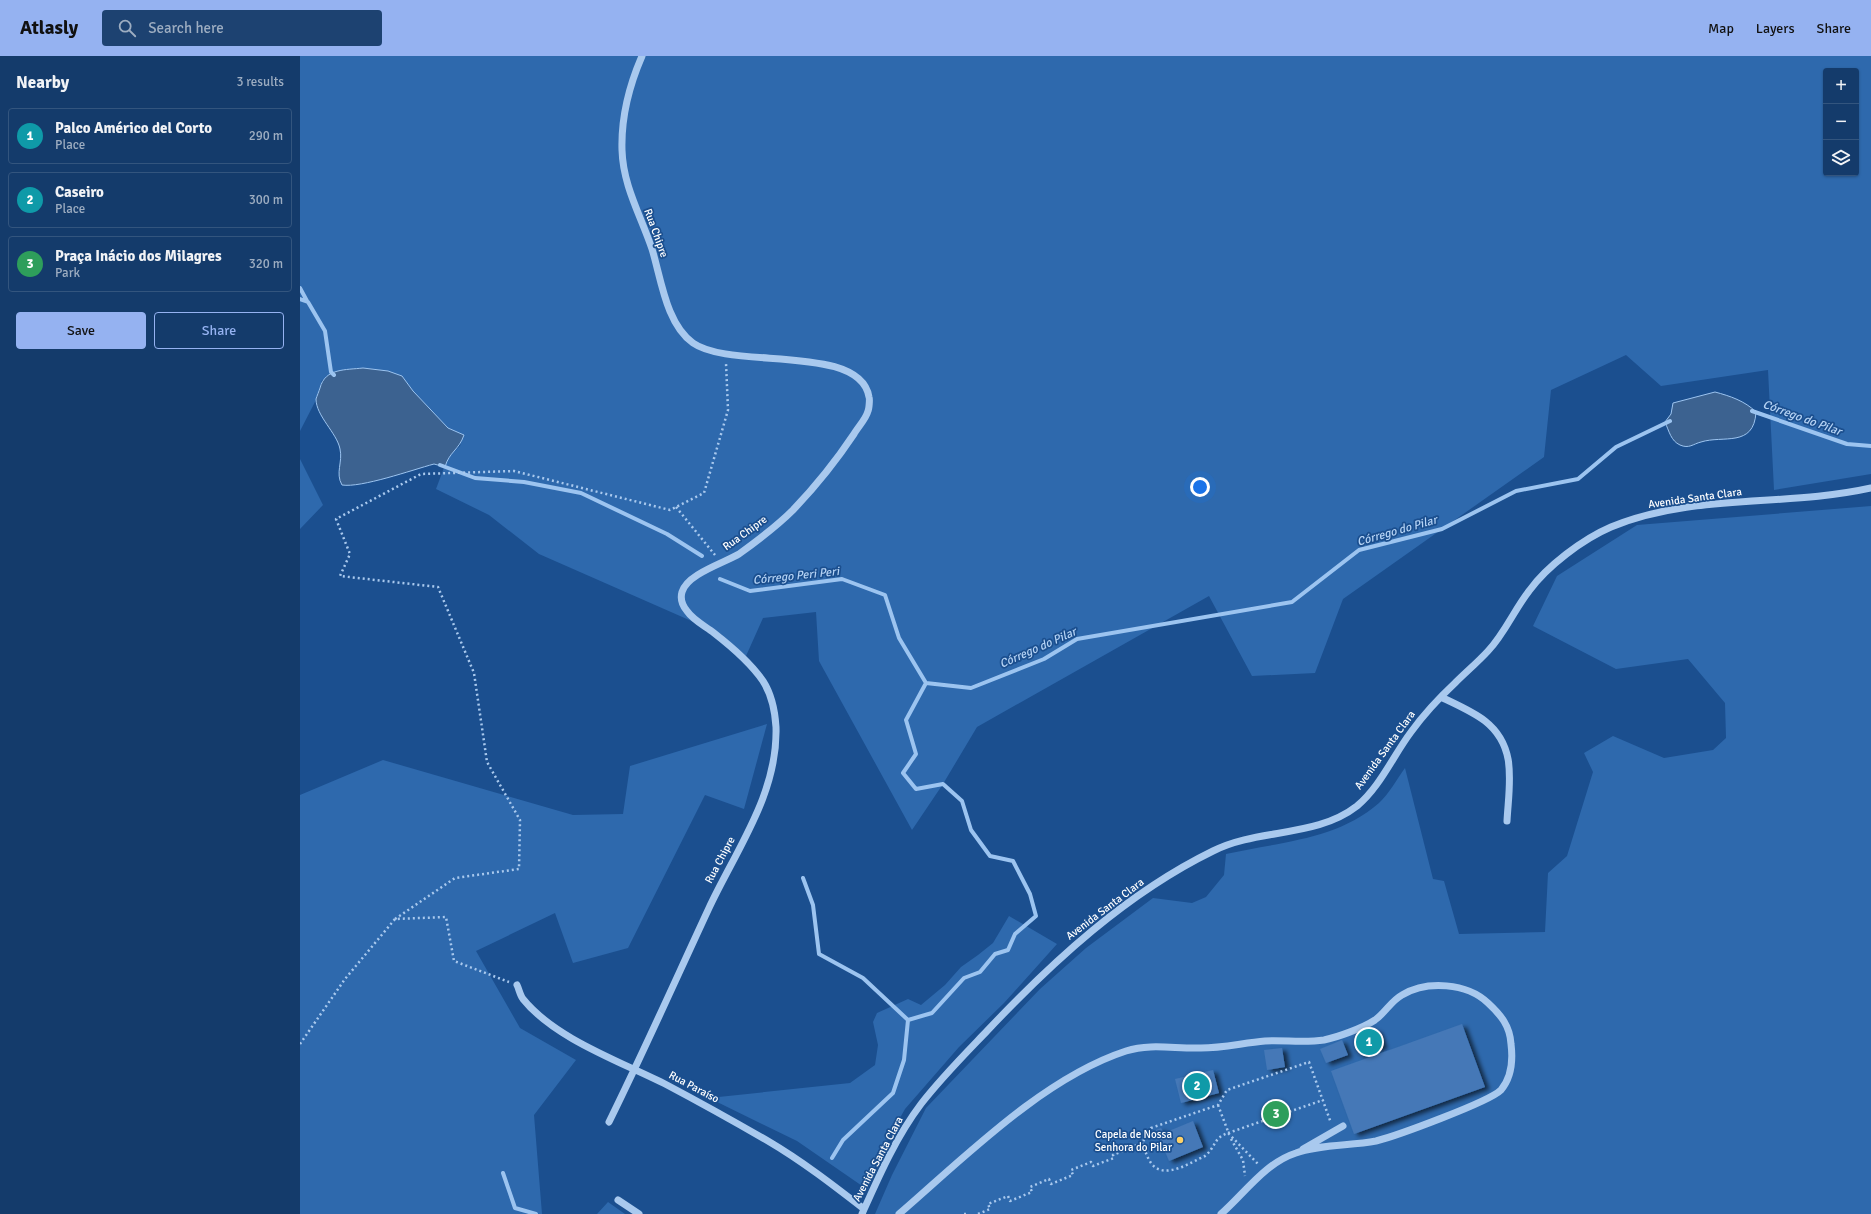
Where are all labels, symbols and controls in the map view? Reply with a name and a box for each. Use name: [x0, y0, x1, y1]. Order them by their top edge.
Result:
search box: [102, 10, 382, 46]
text: Atlasly: [20, 16, 78, 40]
icon: search: [116, 17, 138, 39]
text: Search here: [148, 19, 224, 37]
text: Map: [1708, 20, 1734, 37]
text: Layers: [1756, 20, 1795, 37]
text: Share: [1817, 20, 1851, 37]
map controls: [1823, 68, 1859, 176]
button: +: [1823, 68, 1859, 104]
text: Nearby: [16, 72, 69, 93]
text: 3 results: [236, 74, 284, 90]
button: −: [1823, 104, 1859, 140]
text: Palco Américo del Corto: [55, 119, 212, 137]
text: 1: [26, 128, 34, 144]
text: 290 m: [249, 128, 283, 144]
text: Place: [55, 137, 85, 153]
button: layers: [1823, 140, 1859, 176]
text: Caseiro: [55, 183, 104, 201]
text: 2: [26, 192, 34, 208]
text: 300 m: [249, 192, 283, 208]
text: Place: [55, 201, 85, 217]
street label: Rua Chipre: [641, 207, 671, 259]
text: Praça Inácio dos Milagres: [55, 247, 222, 265]
text: 3: [26, 256, 34, 272]
text: 320 m: [249, 256, 283, 272]
text: Park: [55, 265, 80, 281]
button: Save: [16, 312, 146, 349]
button: Share: [154, 312, 284, 349]
water label: Córrego do Pilar: [1761, 397, 1845, 440]
your location: [1190, 477, 1210, 497]
street label: Avenida Santa Clara: [1647, 485, 1743, 511]
water label: Córrego do Pilar: [1355, 512, 1440, 550]
street label: Rua Chipre: [720, 513, 770, 553]
water label: Córrego Peri Peri: [752, 564, 842, 588]
water label: Córrego do Pilar: [997, 624, 1080, 672]
street label: Avenida Santa Clara: [1352, 708, 1418, 792]
street label: Rua Chipre: [702, 834, 738, 886]
street label: Avenida Santa Clara: [1063, 875, 1147, 943]
pin: 1: [1356, 1027, 1382, 1057]
street label: Rua Paraíso: [667, 1068, 722, 1106]
pin: 2: [1184, 1071, 1210, 1101]
pin: 3: [1263, 1099, 1289, 1129]
street label: Avenida Santa Clara: [850, 1114, 906, 1204]
place label: Capela de Nossa Senhora do Pilar: [1095, 1128, 1172, 1154]
marker: Capela de Nossa Senhora do Pilar: [1175, 1135, 1185, 1145]

